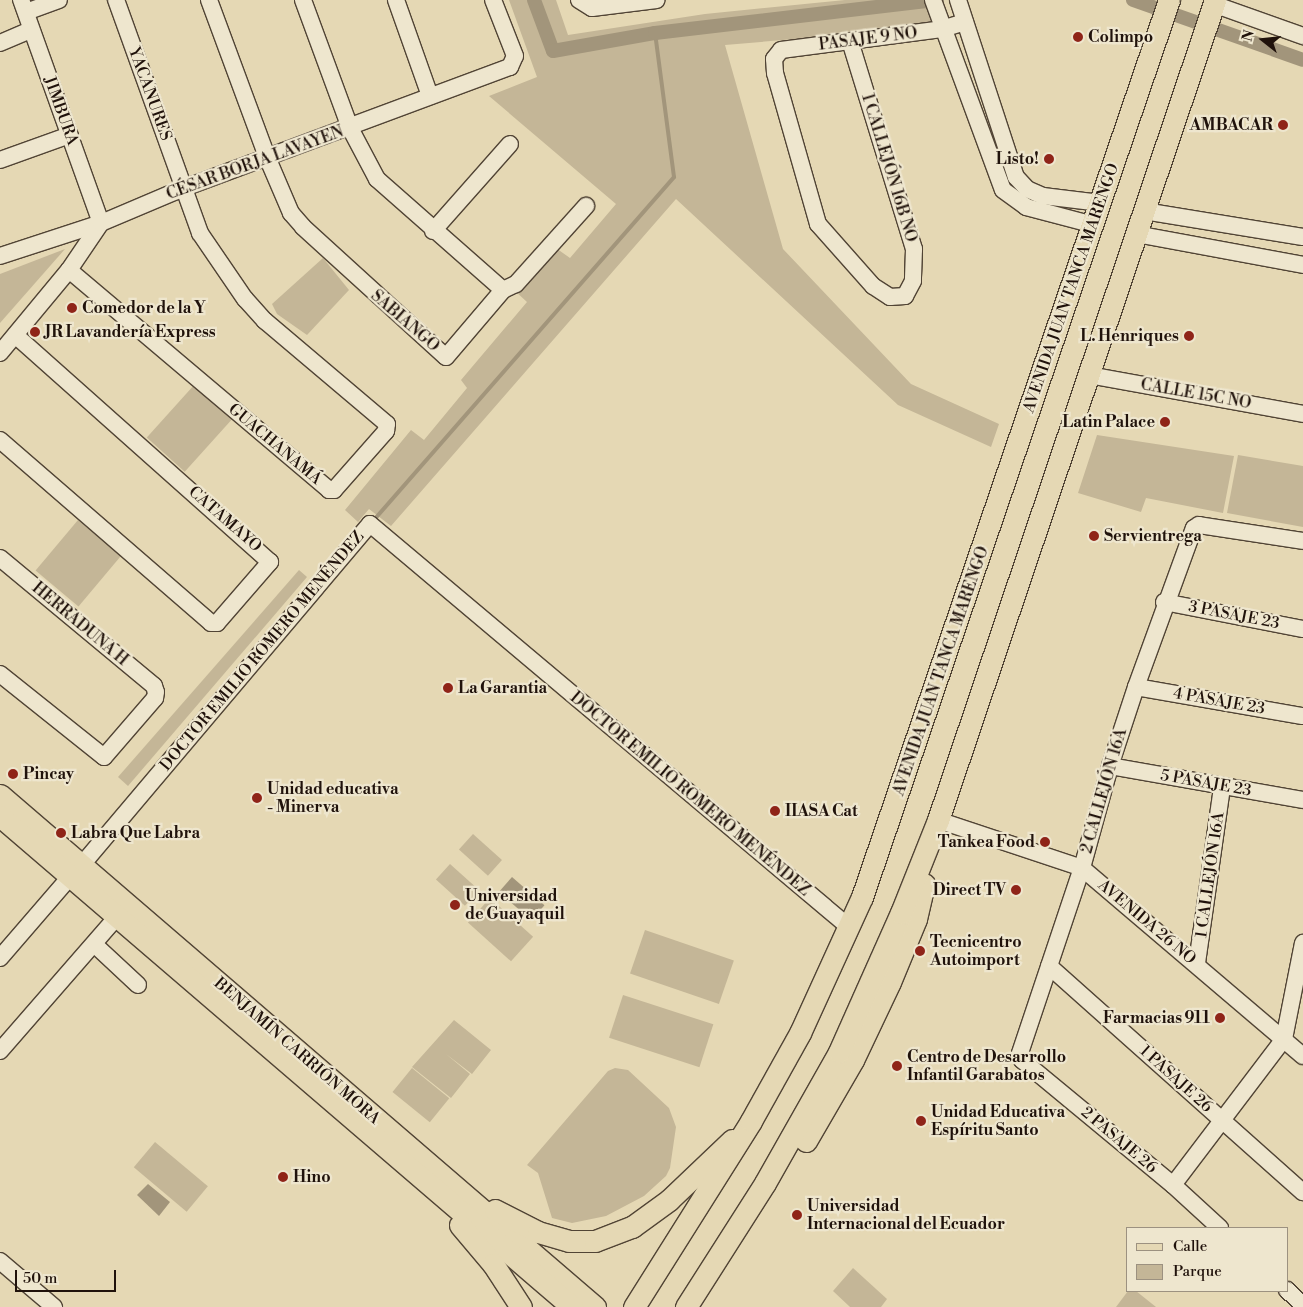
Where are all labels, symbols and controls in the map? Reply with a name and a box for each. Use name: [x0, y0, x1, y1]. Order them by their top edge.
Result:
north arrow: [1238, 15, 1288, 65]
street label: PASAJE 9 NO: [818, 23, 918, 55]
place label: Colimpo: [1088, 27, 1153, 47]
text: N: [1238, 28, 1259, 44]
marker: Colimpo: [1072, 31, 1084, 43]
street label: YACANURES: [124, 45, 176, 143]
street label: JIMBURA: [40, 74, 82, 148]
street label: 1 CALLEJÓN 16B NO: [857, 91, 921, 245]
place label: AMBACAR: [1189, 115, 1273, 135]
marker: AMBACAR: [1277, 119, 1289, 131]
street label: CÉSAR BORJA LAVAYEN: [164, 122, 346, 204]
place label: Listo!: [996, 149, 1039, 169]
marker: Listo!: [1043, 153, 1055, 165]
street label: AVENIDA JUAN TANCA MARENGO: [1019, 161, 1123, 415]
street label: SABIANGO: [367, 286, 443, 356]
place label: Comedor de la Y: [82, 298, 206, 318]
marker: Comedor de la Y: [66, 302, 78, 314]
place label: JR Lavandería Express: [45, 322, 216, 342]
marker: JR Lavandería Express: [29, 326, 41, 338]
place label: L. Henriques: [1080, 326, 1179, 346]
marker: L. Henriques: [1183, 330, 1195, 342]
street label: CALLE 15C NO: [1139, 375, 1253, 413]
street label: GUACHANAMÁ: [224, 399, 326, 489]
place label: Latin Palace: [1062, 412, 1155, 432]
marker: Latin Palace: [1159, 416, 1171, 428]
street label: CATAMAYO: [184, 482, 266, 556]
place label: Servientrega: [1104, 526, 1202, 546]
street label: DOCTOR EMILIO ROMERO MENÉNDEZ: [156, 527, 368, 775]
marker: Servientrega: [1088, 530, 1100, 542]
street label: AVENIDA JUAN TANCA MARENGO: [889, 544, 993, 798]
street label: HERRADUNA H: [28, 578, 132, 670]
street label: 3 PASAJE 23: [1187, 597, 1281, 633]
place label: La Garantia: [458, 678, 547, 698]
marker: La Garantia: [442, 682, 454, 694]
street label: 4 PASAJE 23: [1172, 683, 1266, 719]
street label: DOCTOR EMILIO ROMERO MENÉNDEZ: [566, 688, 814, 900]
street label: 2 CALLEJÓN 16A: [1077, 726, 1131, 856]
place label: Pincay: [23, 764, 74, 784]
street label: 5 PASAJE 23: [1159, 766, 1253, 800]
marker: Pincay: [7, 768, 19, 780]
place label: Unidad educativa - Minerva: [267, 779, 399, 817]
marker: Unidad educativa - Minerva: [251, 792, 263, 804]
place label: IIASA Cat: [785, 801, 858, 821]
marker: IIASA Cat: [769, 805, 781, 817]
street label: 1 CALLEJÓN 16A: [1192, 811, 1228, 939]
place label: Labra Que Labra: [71, 823, 200, 843]
marker: Labra Que Labra: [55, 827, 67, 839]
place label: Tankea Food: [938, 832, 1035, 852]
marker: Tankea Food: [1039, 836, 1051, 848]
street label: AVENIDA 26 NO: [1094, 876, 1200, 968]
place label: Direct TV: [933, 880, 1006, 900]
marker: Direct TV: [1010, 884, 1022, 896]
place label: Universidad de Guayaquil: [465, 886, 565, 924]
marker: Universidad de Guayaquil: [449, 899, 461, 911]
place label: Tecnicentro Autoimport: [930, 932, 1022, 970]
marker: Tecnicentro Autoimport: [914, 945, 926, 957]
street label: BENJAMÍN CARRIÓN MORA: [210, 974, 384, 1128]
place label: Farmacias 911: [1103, 1008, 1210, 1028]
marker: Farmacias 911: [1214, 1012, 1226, 1024]
street label: 1 PASAJE 26: [1136, 1041, 1216, 1117]
place label: Centro de Desarrollo Infantil Garabatos: [907, 1047, 1066, 1085]
marker: Centro de Desarrollo Infantil Garabatos: [891, 1060, 903, 1072]
place label: Unidad Educativa Espíritu Santo: [931, 1102, 1065, 1140]
street label: 2 PASAJE 26: [1077, 1103, 1161, 1177]
marker: Unidad Educativa Espíritu Santo: [915, 1115, 927, 1127]
place label: Hino: [293, 1167, 331, 1187]
marker: Hino: [277, 1171, 289, 1183]
place label: Universidad Internacional del Ecuador: [807, 1196, 1005, 1234]
marker: Universidad Internacional del Ecuador: [791, 1209, 803, 1221]
legend: [1126, 1227, 1288, 1292]
text: Calle: [1173, 1237, 1207, 1256]
scale bar: [18, 1260, 119, 1292]
text: Parque: [1173, 1262, 1222, 1281]
text: 50 m: [23, 1269, 57, 1288]

